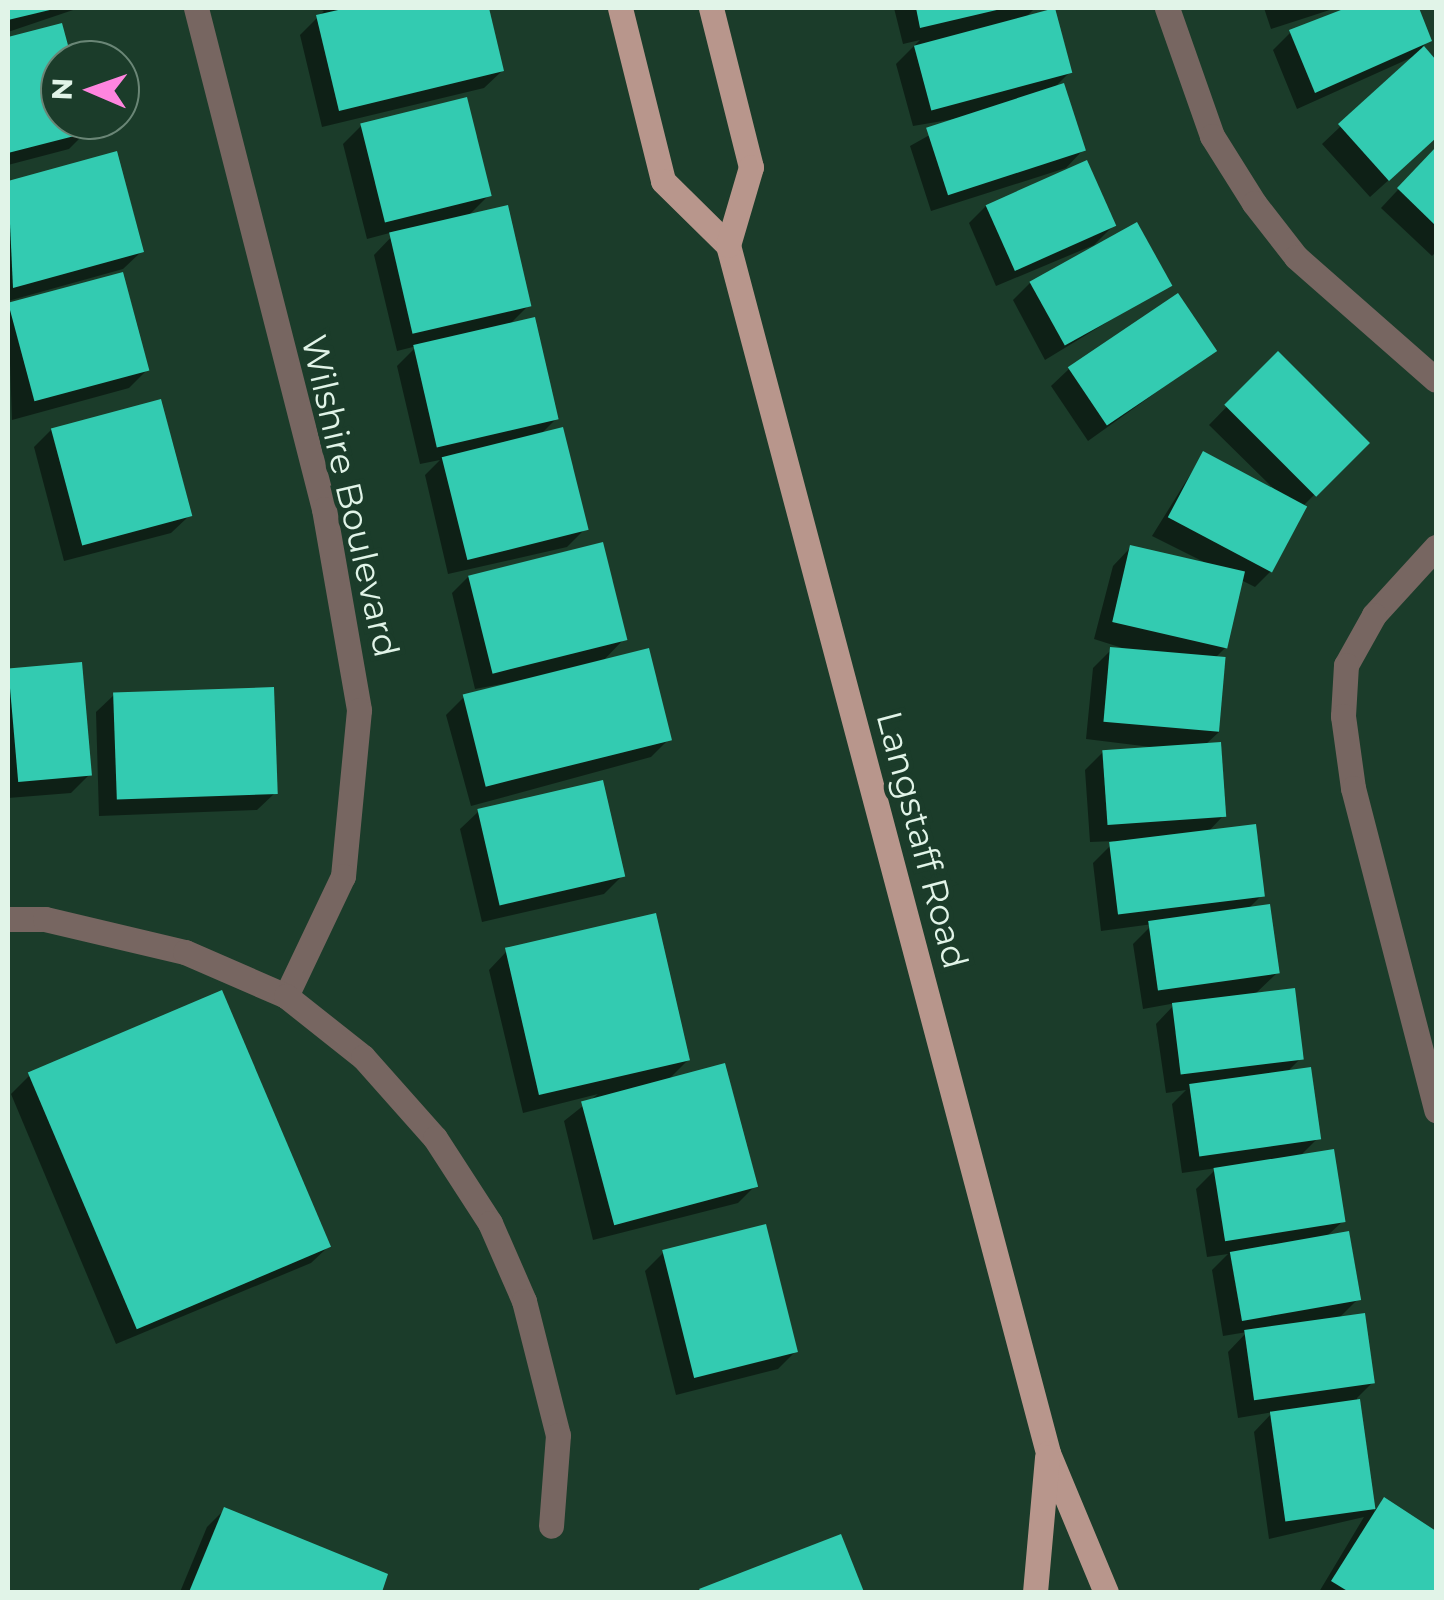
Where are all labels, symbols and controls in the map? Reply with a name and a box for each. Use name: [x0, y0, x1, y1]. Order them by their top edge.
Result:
north arrow: [40, 40, 140, 140]
text: N: [45, 77, 79, 101]
street label: Wilshire Boulevard: [292, 331, 408, 661]
street label: Langstaff Road: [867, 707, 977, 973]

